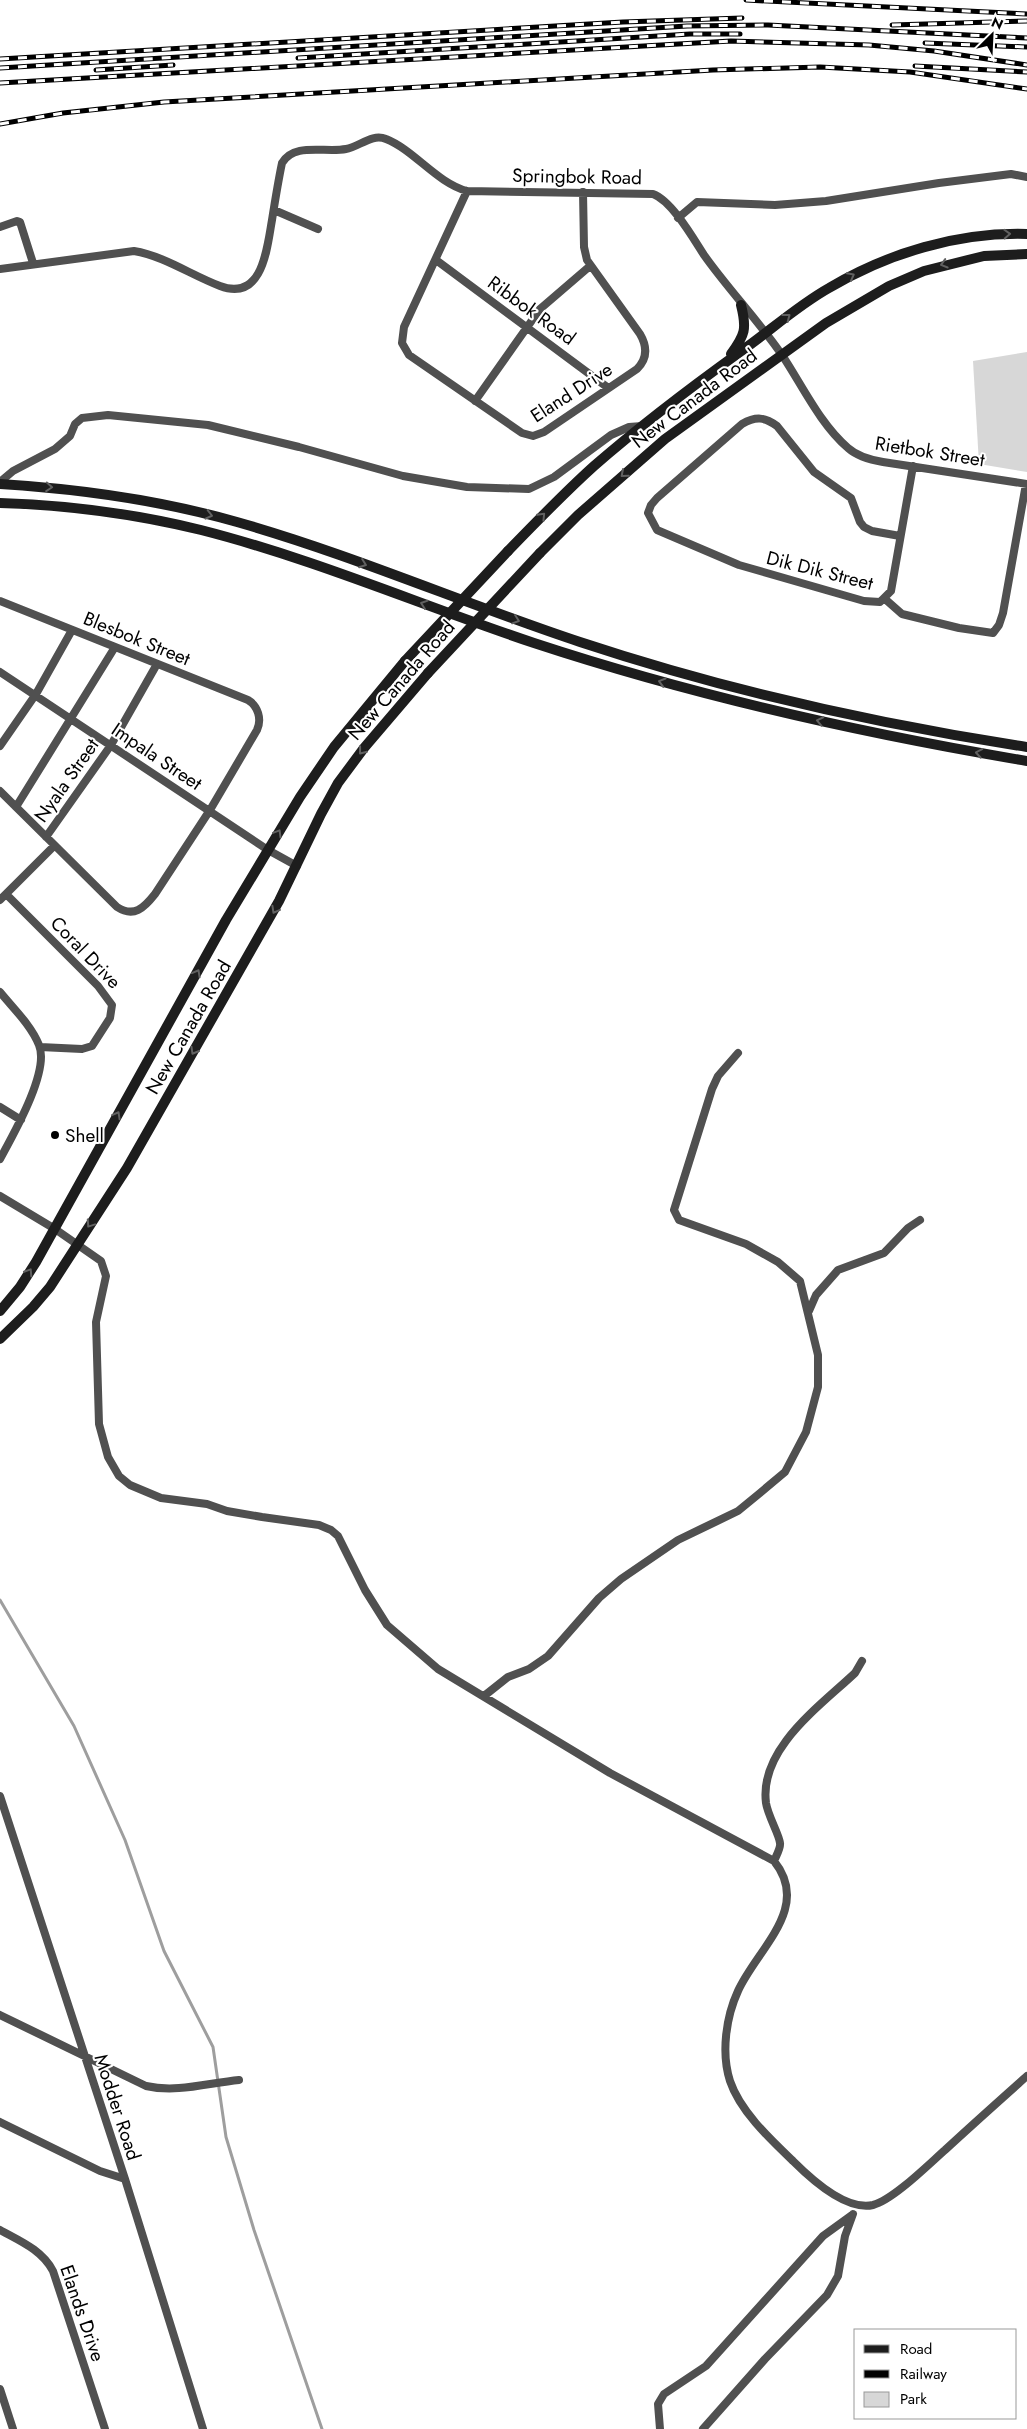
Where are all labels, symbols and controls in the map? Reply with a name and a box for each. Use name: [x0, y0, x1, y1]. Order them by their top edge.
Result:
north arrow: [967, 10, 1017, 60]
text: N: [988, 12, 1006, 35]
street label: Springbok Road: [512, 162, 642, 191]
one-way arrow: [1003, 229, 1011, 240]
one-way arrow: [941, 259, 949, 269]
street label: Ribbok Road: [482, 269, 581, 352]
one-way arrow: [846, 272, 855, 282]
one-way arrow: [781, 314, 791, 323]
street label: New Canada Road: [626, 342, 763, 455]
street label: Eland Drive: [525, 356, 618, 429]
street label: Rietbok Street: [873, 430, 987, 474]
one-way arrow: [621, 468, 630, 477]
one-way arrow: [45, 481, 53, 492]
one-way arrow: [204, 509, 213, 520]
one-way arrow: [536, 513, 545, 522]
street label: Dik Dik Street: [764, 544, 877, 597]
one-way arrow: [358, 558, 367, 568]
one-way arrow: [421, 600, 429, 610]
street label: Blesbok Street: [79, 605, 195, 672]
one-way arrow: [511, 614, 520, 624]
street label: New Canada Road: [342, 615, 461, 746]
one-way arrow: [658, 677, 667, 687]
street label: Impala Street: [106, 716, 208, 797]
one-way arrow: [815, 716, 824, 727]
street label: Nyala Street: [28, 733, 105, 828]
one-way arrow: [359, 745, 368, 754]
one-way arrow: [975, 748, 983, 758]
one-way arrow: [272, 829, 282, 838]
one-way arrow: [271, 904, 281, 913]
street label: Coral Drive: [44, 910, 127, 995]
street label: New Canada Road: [139, 955, 238, 1099]
one-way arrow: [190, 970, 200, 979]
one-way arrow: [190, 1045, 200, 1054]
one-way arrow: [110, 1111, 120, 1120]
place label: Shell: [65, 1122, 104, 1149]
marker: Shell: [49, 1129, 61, 1141]
one-way arrow: [87, 1218, 96, 1228]
one-way arrow: [23, 1268, 33, 1277]
street label: Modder Road: [88, 2050, 147, 2164]
street label: Elands Drive: [53, 2261, 112, 2365]
legend: [854, 2329, 1017, 2419]
text: Road: [900, 2338, 932, 2360]
text: Railway: [900, 2363, 947, 2385]
text: Park: [900, 2388, 927, 2410]

